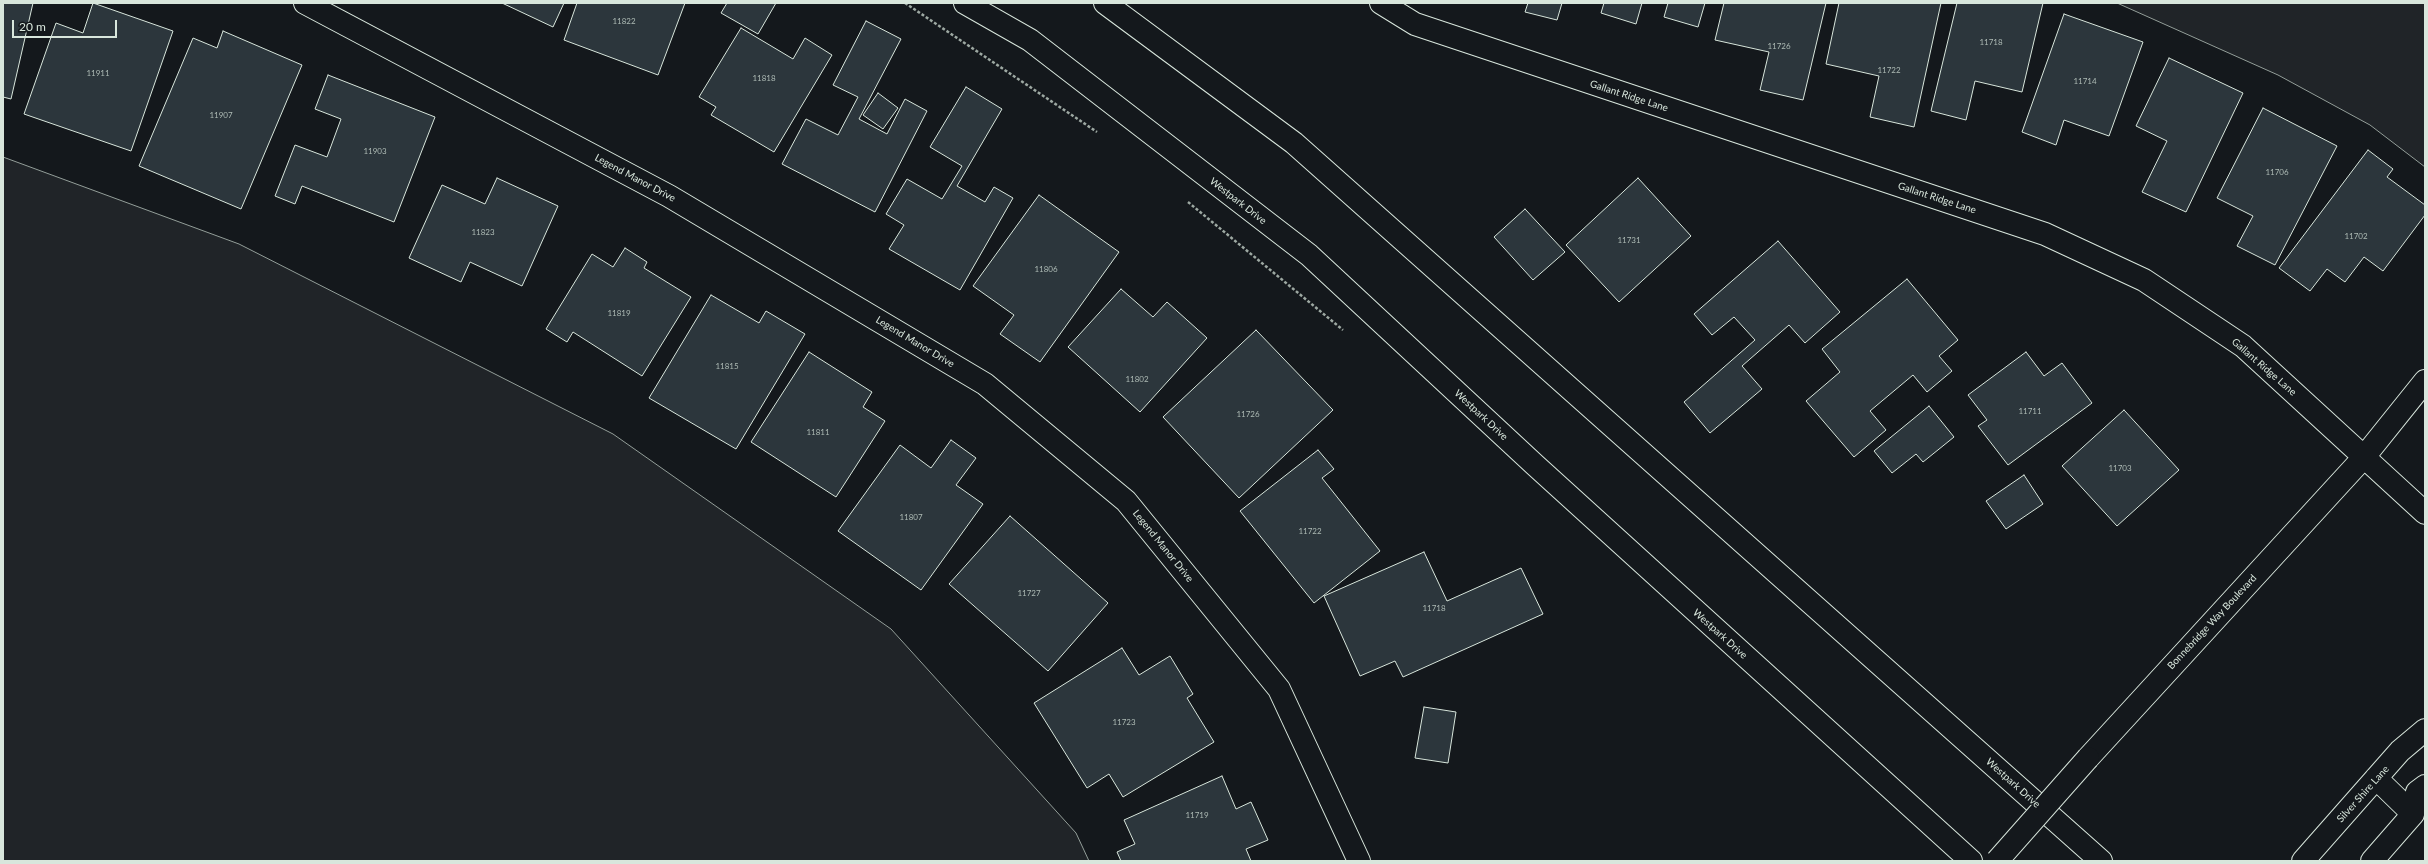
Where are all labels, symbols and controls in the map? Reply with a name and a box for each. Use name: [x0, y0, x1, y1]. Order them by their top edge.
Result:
scale bar: [14, 12, 119, 38]
house number: 11822: [612, 16, 636, 26]
text: 20 m: [19, 19, 46, 34]
house number: 11718: [1979, 37, 2003, 47]
house number: 11726: [1767, 41, 1791, 51]
house number: 11722: [1877, 65, 1901, 75]
house number: 11911: [86, 68, 110, 78]
house number: 11818: [752, 73, 776, 83]
house number: 11714: [2073, 76, 2097, 86]
street label: Gallant Ridge Lane: [1588, 78, 1670, 114]
house number: 11907: [209, 110, 233, 120]
house number: 11903: [363, 146, 387, 156]
street label: Legend Manor Drive: [593, 152, 677, 204]
house number: 11706: [2265, 167, 2289, 177]
street label: Westpark Drive: [1207, 175, 1269, 227]
street label: Gallant Ridge Lane: [1896, 180, 1978, 216]
house number: 11823: [471, 227, 495, 237]
house number: 11702: [2344, 231, 2368, 241]
house number: 11731: [1617, 235, 1641, 245]
house number: 11806: [1034, 264, 1058, 274]
house number: 11819: [607, 308, 631, 318]
street label: Legend Manor Drive: [874, 314, 956, 370]
street label: Gallant Ridge Lane: [2229, 336, 2299, 398]
house number: 11815: [715, 361, 739, 371]
house number: 11802: [1125, 374, 1149, 384]
street label: Westpark Drive: [1452, 387, 1510, 443]
house number: 11711: [2018, 406, 2042, 416]
house number: 11726: [1236, 409, 1260, 419]
house number: 11811: [806, 427, 830, 437]
house number: 11703: [2108, 463, 2132, 473]
street label: Legend Manor Drive: [1130, 507, 1196, 585]
house number: 11807: [899, 512, 923, 522]
house number: 11722: [1298, 526, 1322, 536]
street label: Bonnebridge Way Boulevard: [2165, 572, 2259, 672]
house number: 11727: [1017, 588, 1041, 598]
house number: 11718: [1422, 603, 1446, 613]
street label: Westpark Drive: [1690, 607, 1750, 661]
house number: 11723: [1112, 717, 1136, 727]
street label: Westpark Drive: [1983, 756, 2043, 810]
street label: Silver Shire Lane: [2334, 763, 2392, 825]
house number: 11719: [1185, 810, 1209, 820]

